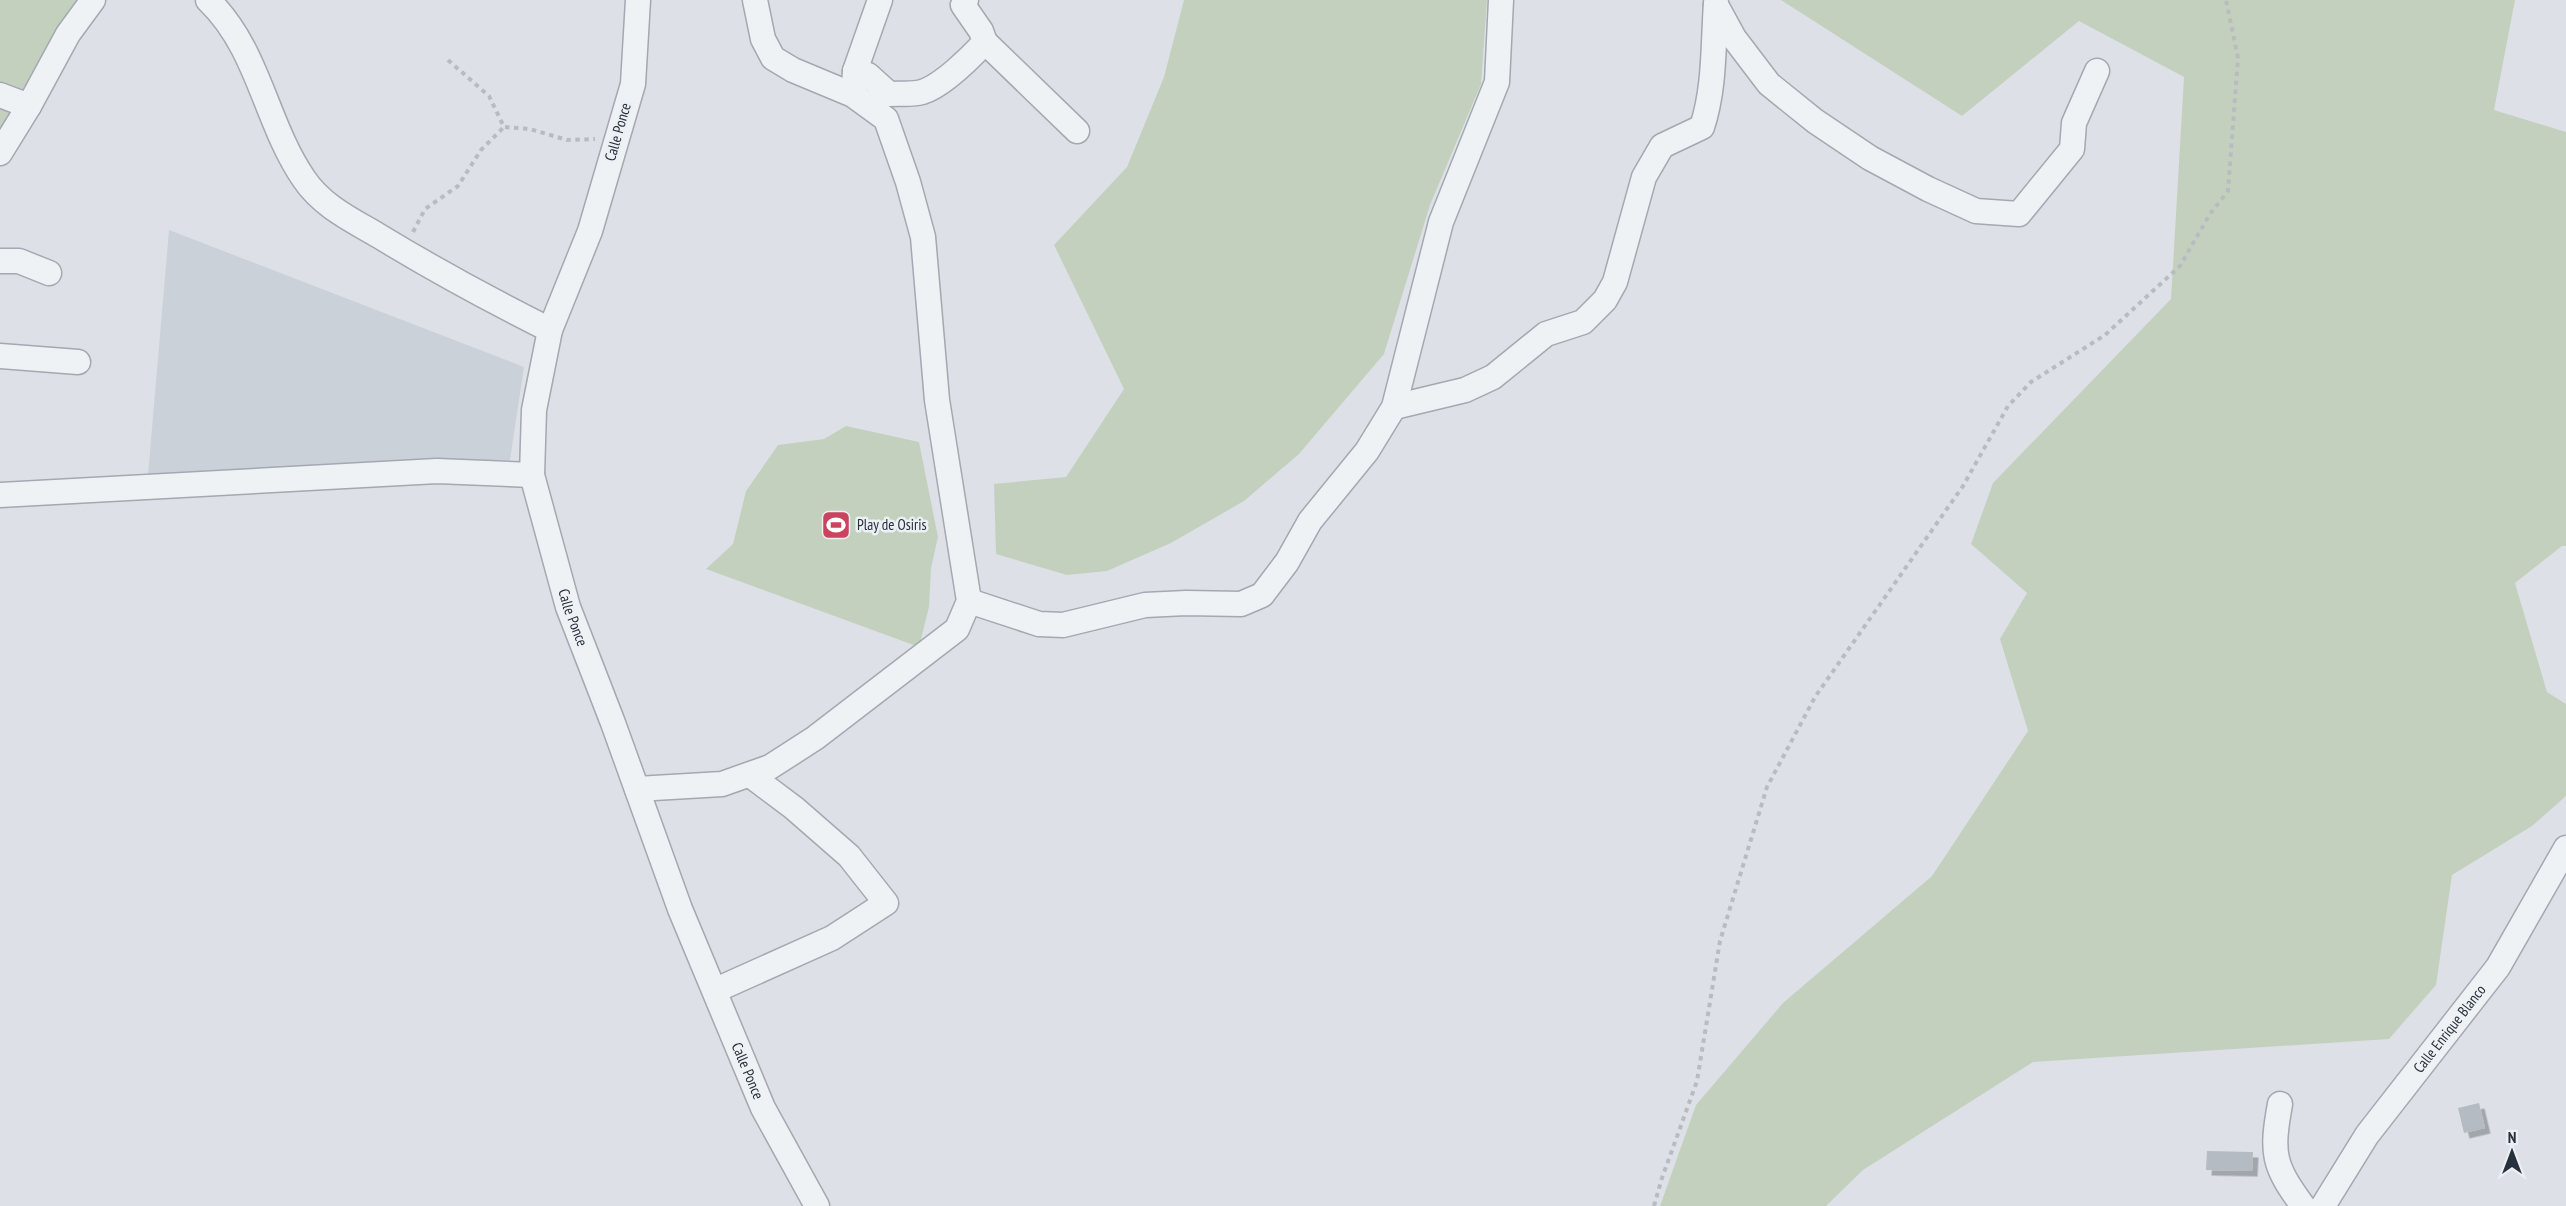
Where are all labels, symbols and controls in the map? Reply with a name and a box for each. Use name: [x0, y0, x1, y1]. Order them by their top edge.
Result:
street label: Calle Ponce: [600, 101, 635, 163]
sports icon: Play de Osiris: [820, 509, 852, 541]
place label: Play de Osiris: [857, 515, 927, 534]
street label: Calle Ponce: [554, 587, 592, 649]
street label: Calle Enrique Blanco: [2409, 981, 2490, 1077]
street label: Calle Ponce: [728, 1039, 768, 1102]
north arrow: [2482, 1122, 2542, 1182]
text: N: [2508, 1127, 2516, 1147]

